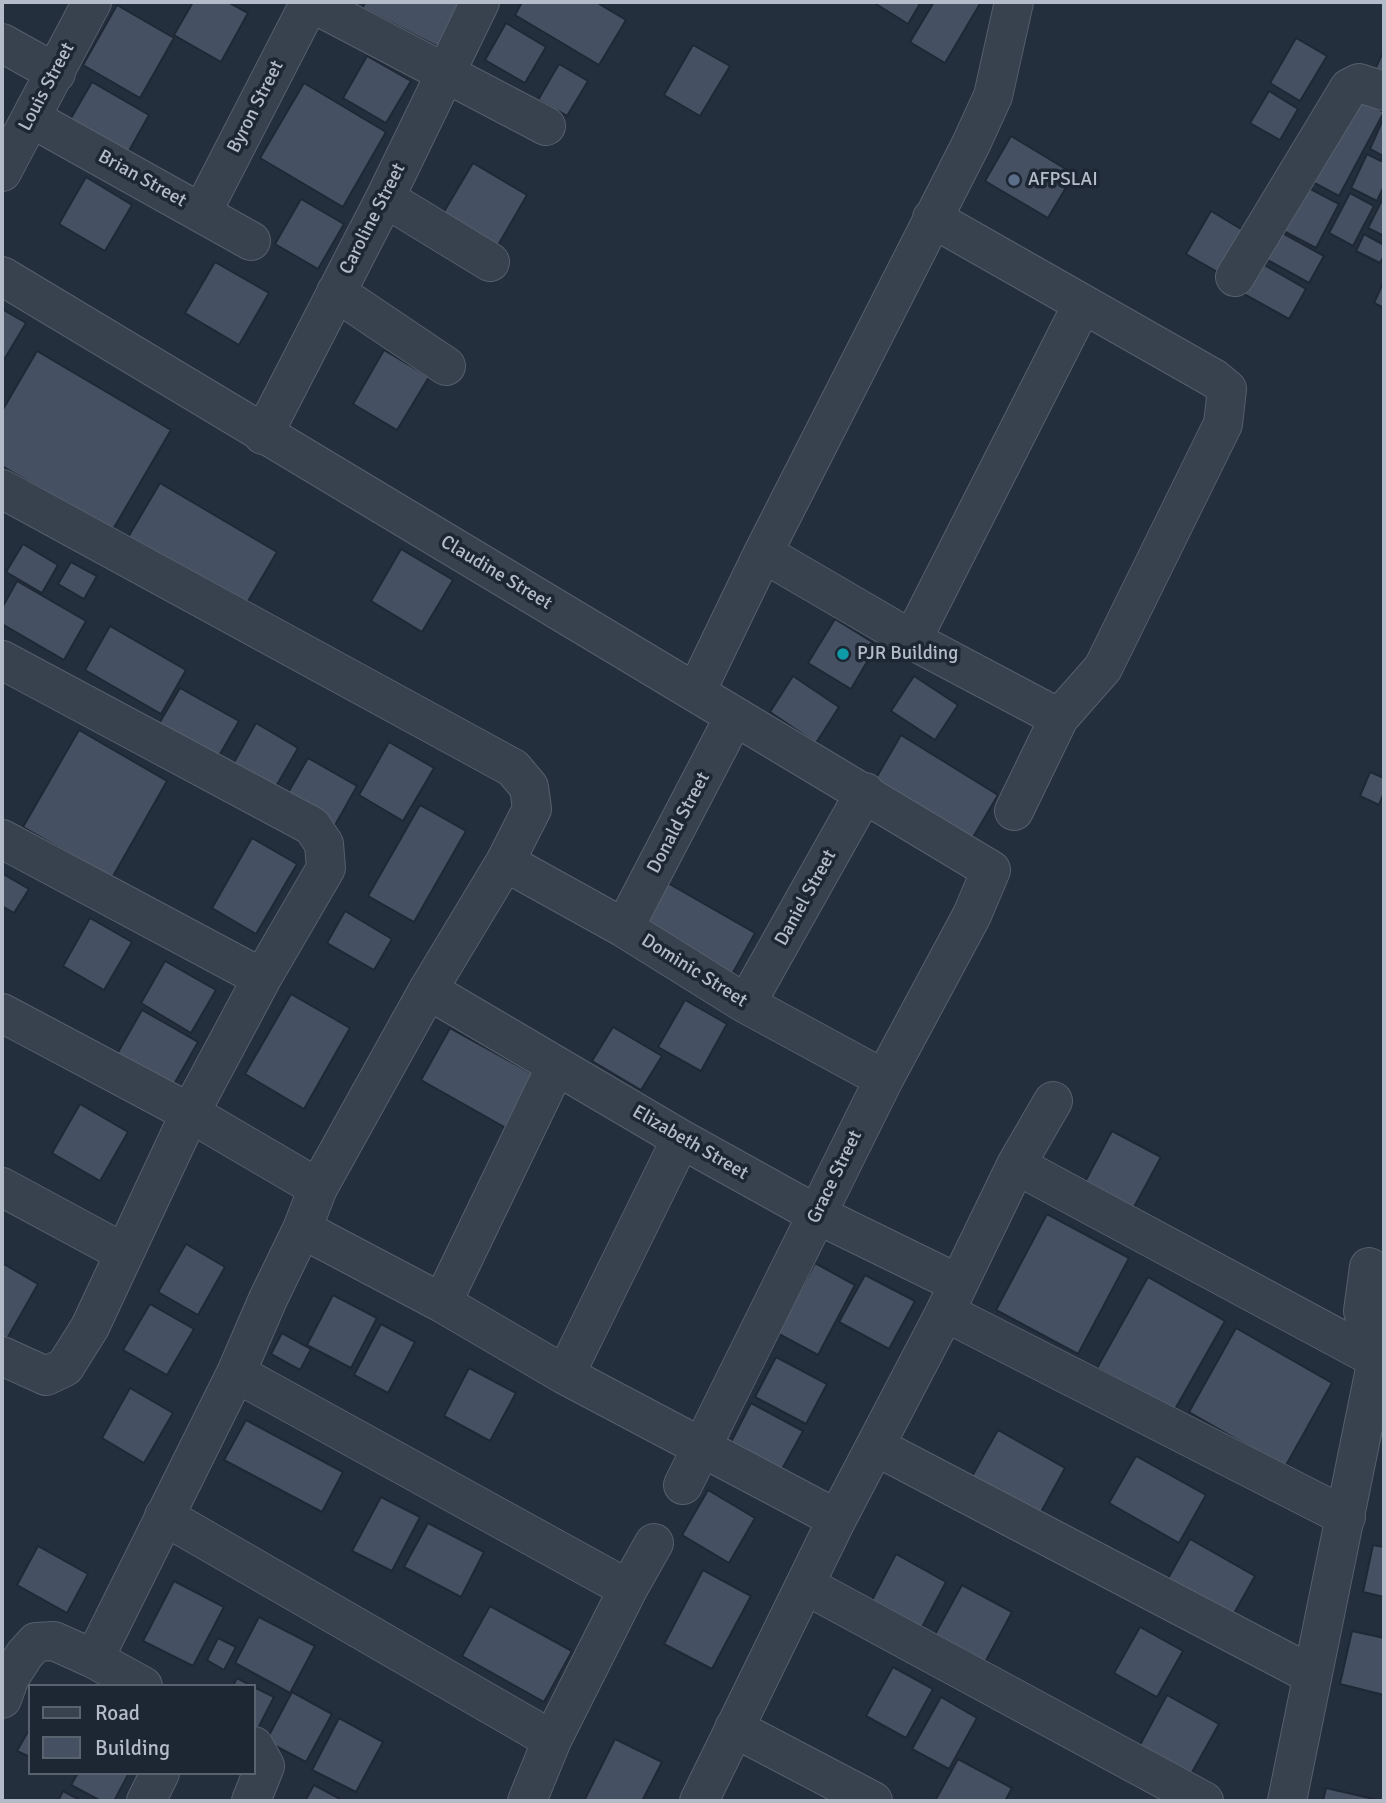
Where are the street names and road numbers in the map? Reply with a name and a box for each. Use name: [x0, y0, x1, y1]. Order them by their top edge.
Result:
street label: Louis Street: [14, 39, 80, 135]
street label: Byron Street: [223, 57, 289, 157]
street label: Brian Street: [94, 145, 190, 213]
street label: Caroline Street: [335, 160, 411, 278]
street label: Claudine Street: [436, 531, 556, 615]
street label: Donald Street: [643, 768, 715, 878]
street label: Daniel Street: [770, 846, 842, 950]
street label: Dominic Street: [637, 929, 751, 1013]
street label: Elizabeth Street: [628, 1101, 752, 1185]
street label: Grace Street: [803, 1127, 867, 1227]

